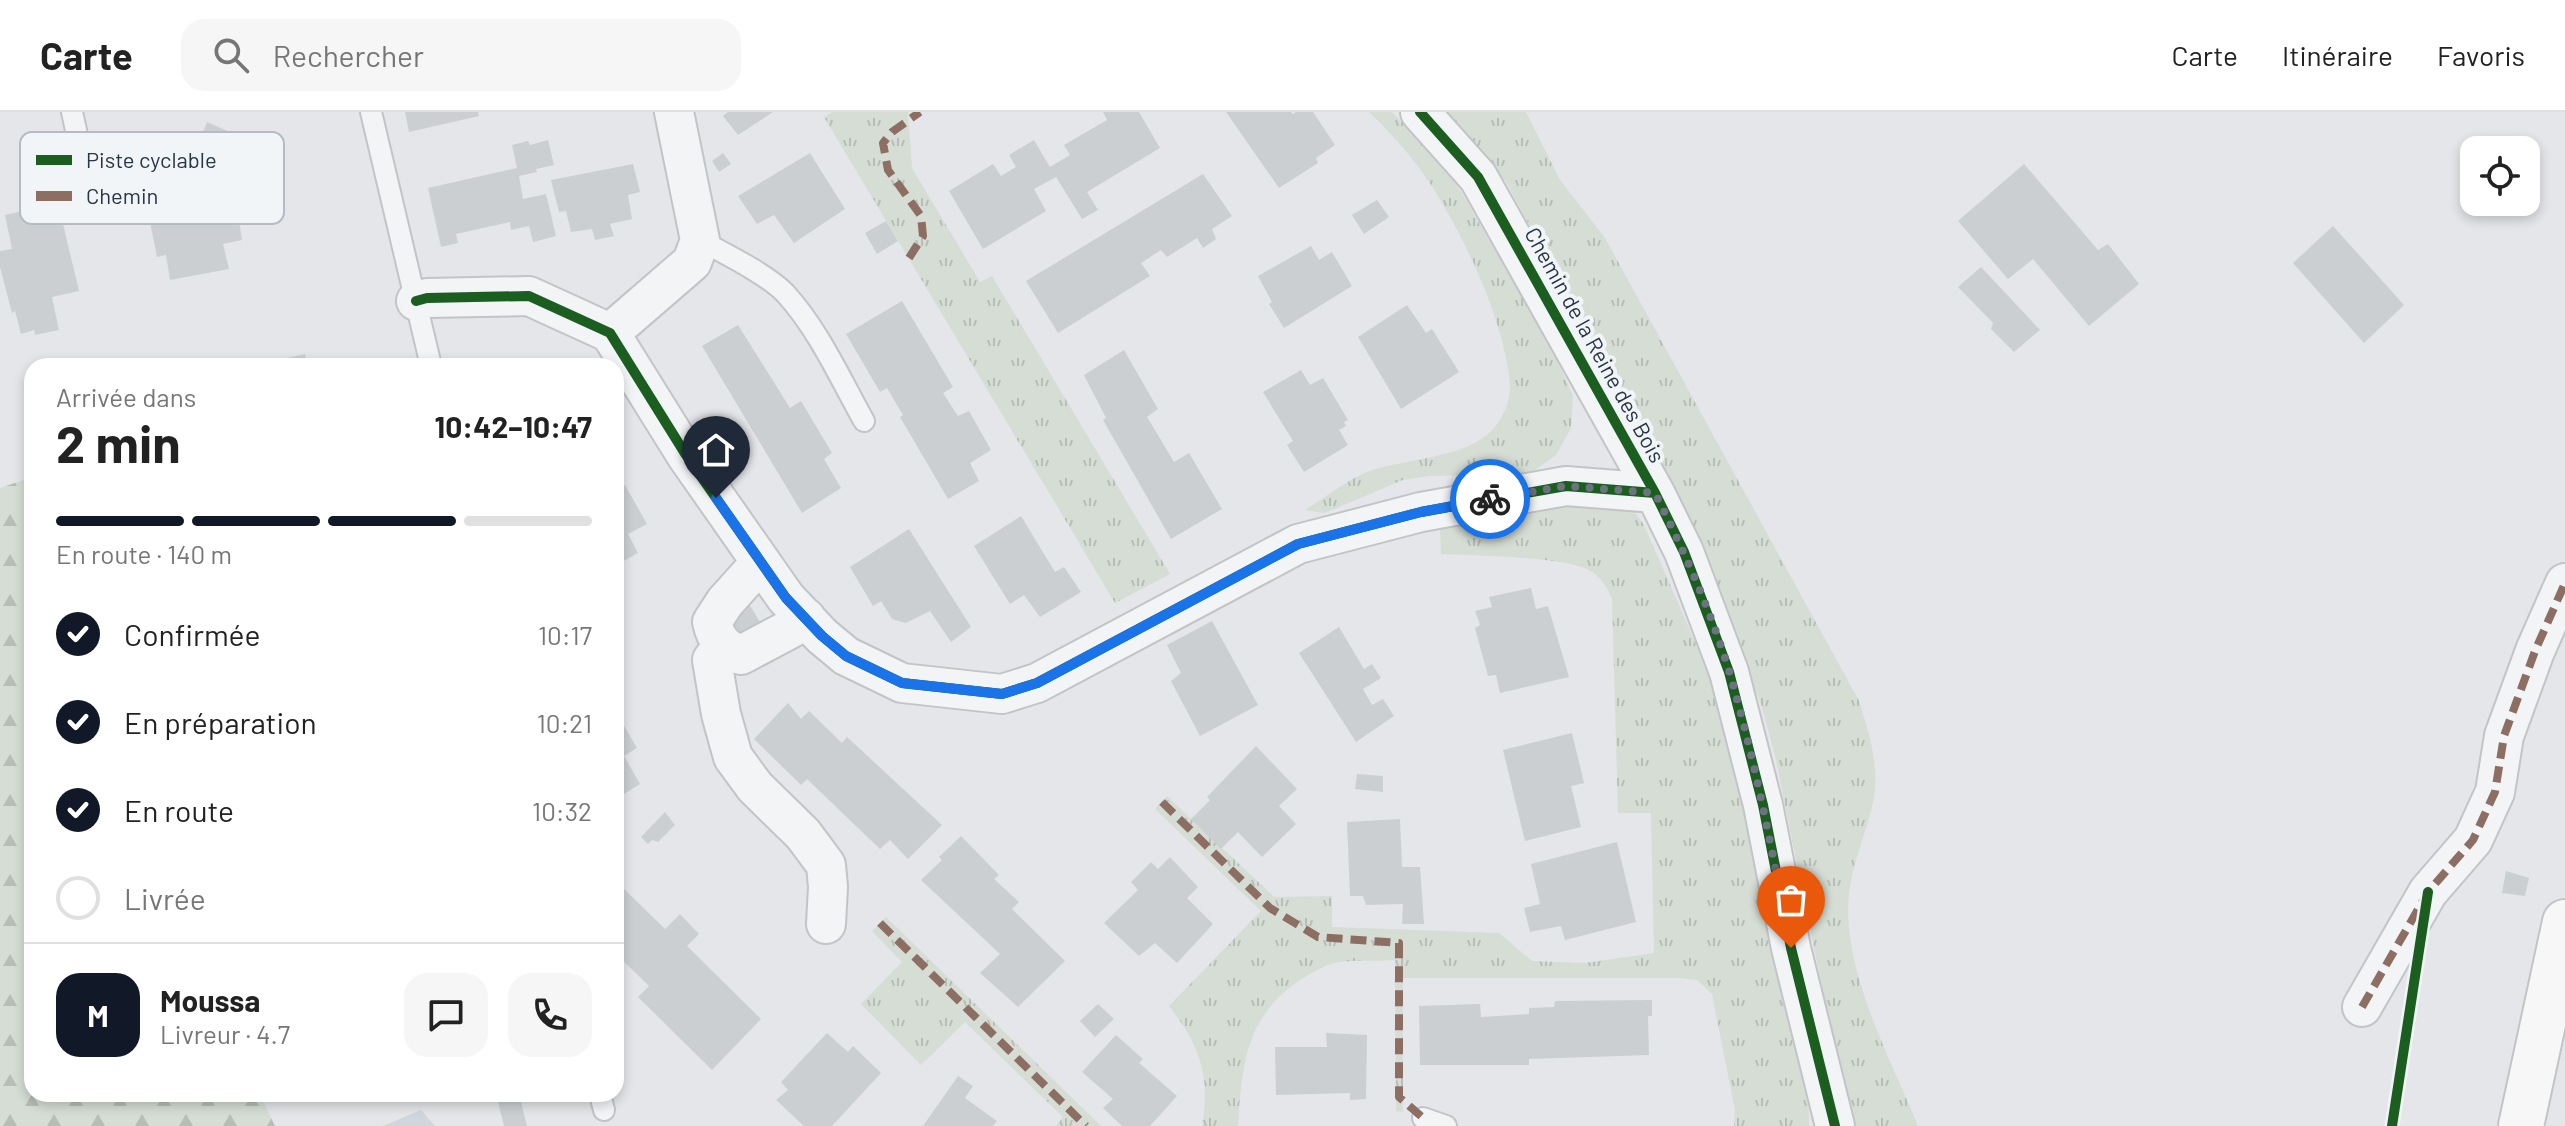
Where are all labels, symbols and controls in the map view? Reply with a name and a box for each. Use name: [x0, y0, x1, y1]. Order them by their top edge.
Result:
search box: [181, 19, 741, 91]
text: Carte: [40, 32, 133, 78]
icon: search: [209, 33, 253, 77]
text: Rechercher: [273, 37, 424, 73]
text: Carte: [2172, 38, 2238, 72]
text: Itinéraire: [2282, 38, 2393, 72]
text: Favoris: [2437, 38, 2525, 72]
legend: [20, 132, 284, 224]
map controls: [2460, 136, 2540, 216]
button: locate: [2460, 136, 2540, 216]
text: Piste cyclable: [86, 146, 217, 172]
text: Chemin: [86, 182, 158, 208]
street label: Chemin de la Reine des Bois: [1520, 222, 1671, 467]
text: Arrivée dans: [56, 381, 196, 412]
text: 10:42–10:47: [435, 408, 592, 444]
text: 2 min: [56, 411, 181, 473]
pin: [682, 416, 750, 498]
icon: home: [694, 428, 738, 472]
courier: [1450, 459, 1530, 539]
icon: bike: [1468, 477, 1512, 521]
text: En route · 140 m: [56, 538, 232, 569]
icon: check: [56, 612, 100, 656]
text: Confirmée: [124, 616, 261, 652]
text: 10:17: [538, 619, 592, 650]
icon: check: [56, 700, 100, 744]
text: En préparation: [124, 704, 317, 740]
text: 10:21: [537, 707, 592, 738]
icon: check: [56, 788, 100, 832]
text: En route: [124, 792, 234, 828]
text: 10:32: [532, 795, 592, 826]
pin: [1757, 866, 1825, 948]
icon: bag: [1769, 878, 1813, 922]
text: Livrée: [124, 880, 206, 916]
button: chat: [404, 973, 488, 1057]
button: phone: [508, 973, 592, 1057]
text: Moussa: [160, 982, 260, 1018]
text: M: [87, 997, 109, 1033]
text: Livreur · 4.7: [160, 1018, 290, 1049]

